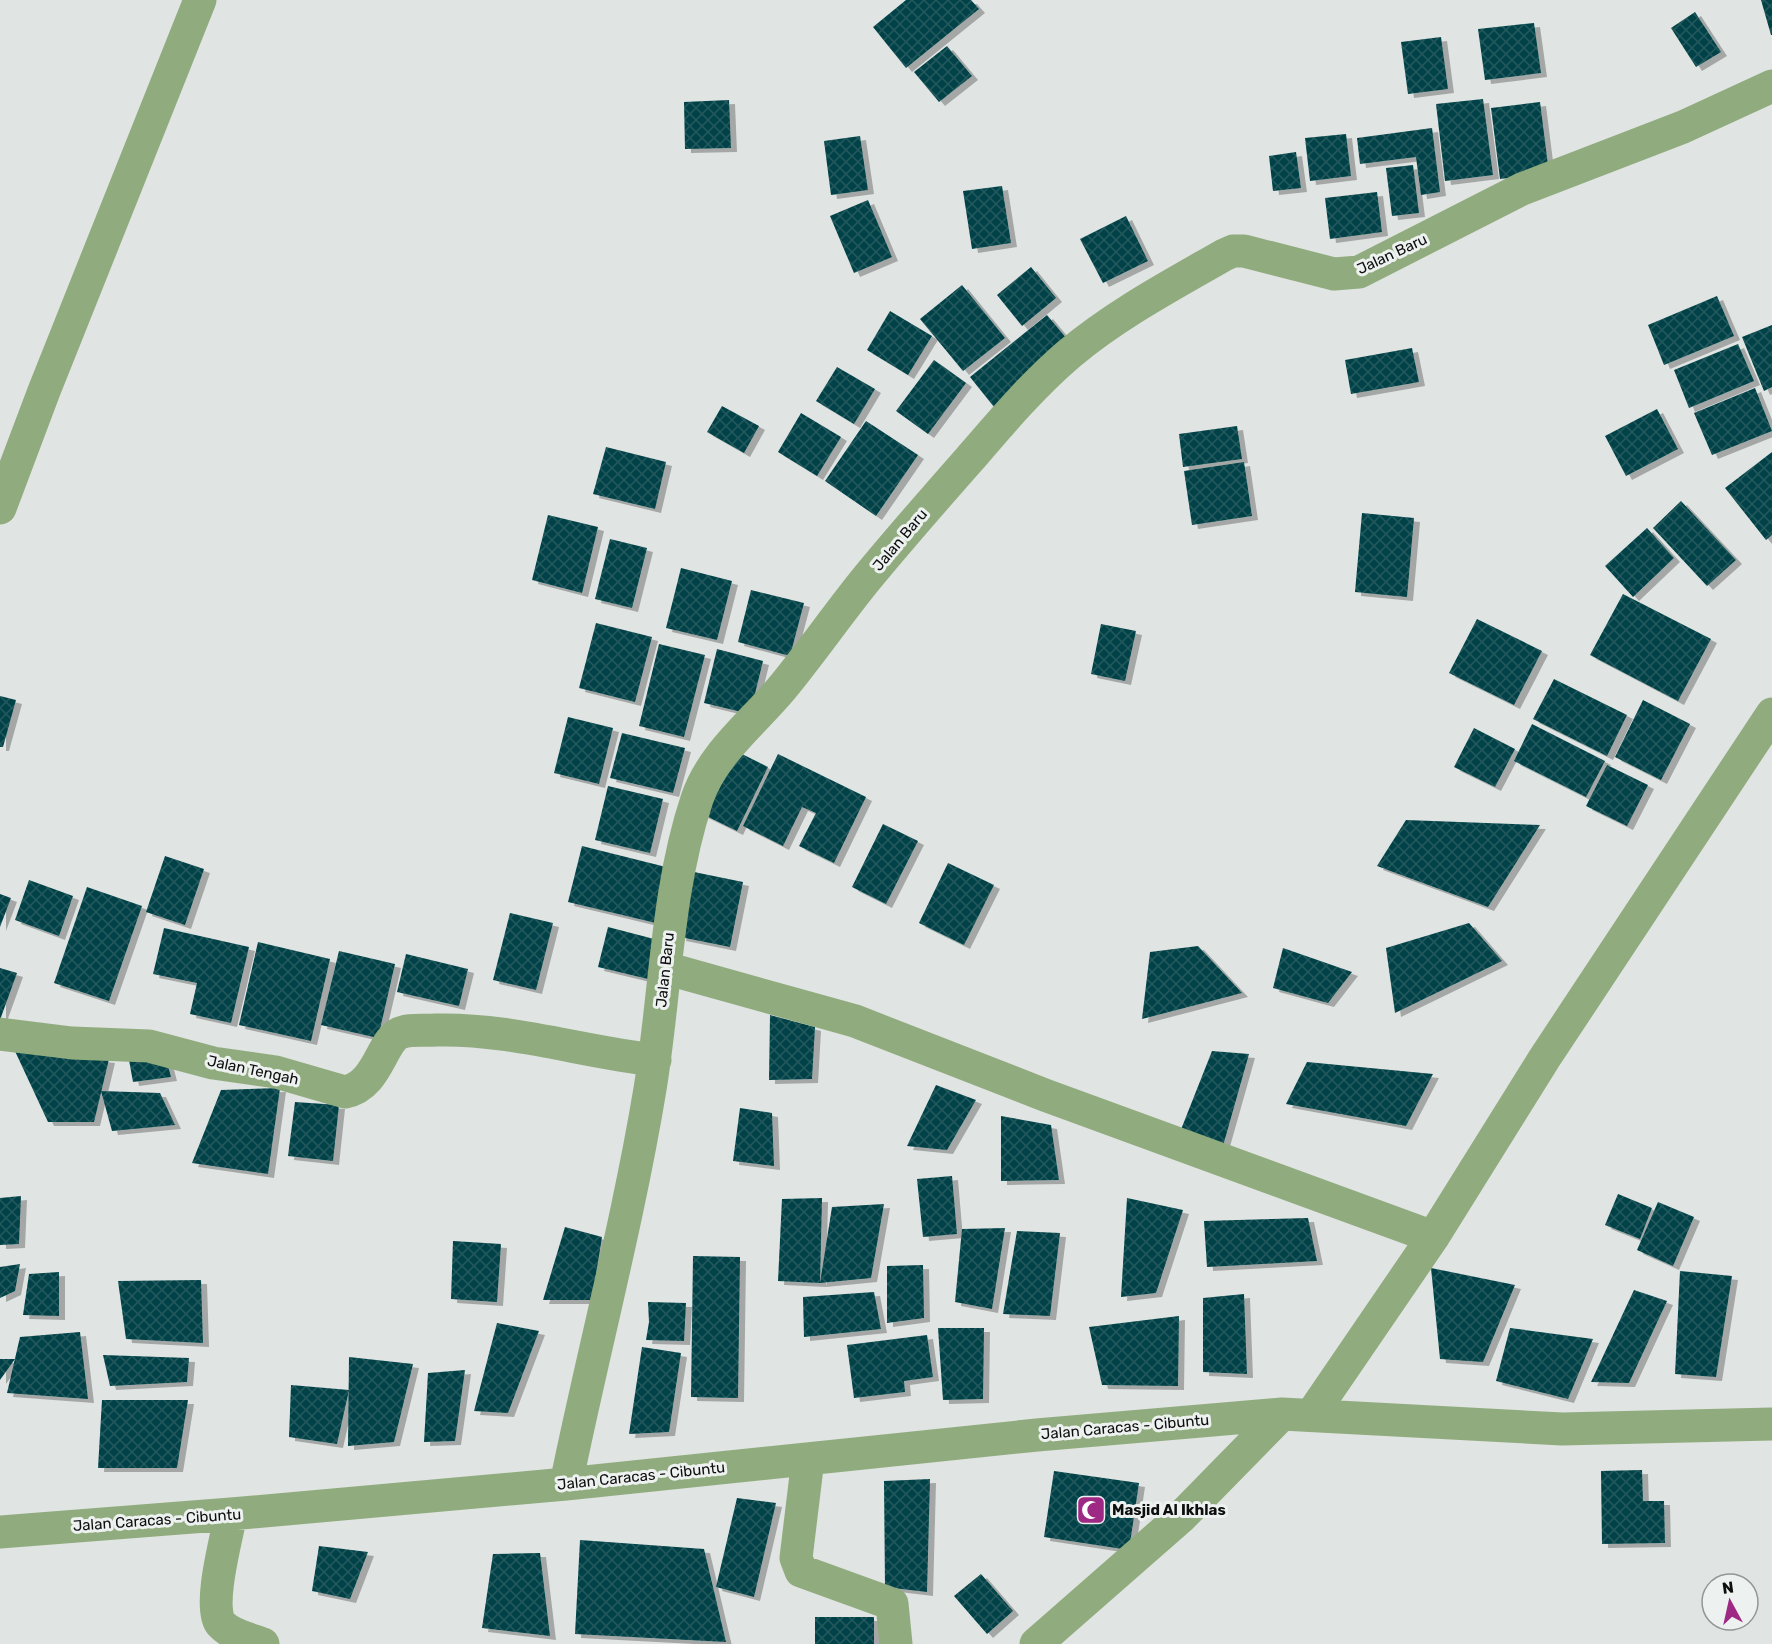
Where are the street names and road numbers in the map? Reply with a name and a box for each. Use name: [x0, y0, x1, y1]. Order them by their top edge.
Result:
street label: Jalan Baru: [1354, 230, 1430, 278]
street label: Jalan Baru: [869, 505, 931, 575]
street label: Jalan Baru: [652, 932, 678, 1008]
street label: Jalan Tengah: [206, 1052, 300, 1088]
street label: Jalan Caracas - Cibuntu: [1040, 1411, 1210, 1443]
street label: Jalan Caracas - Cibuntu: [556, 1458, 726, 1494]
street label: Jalan Caracas - Cibuntu: [72, 1505, 242, 1535]

